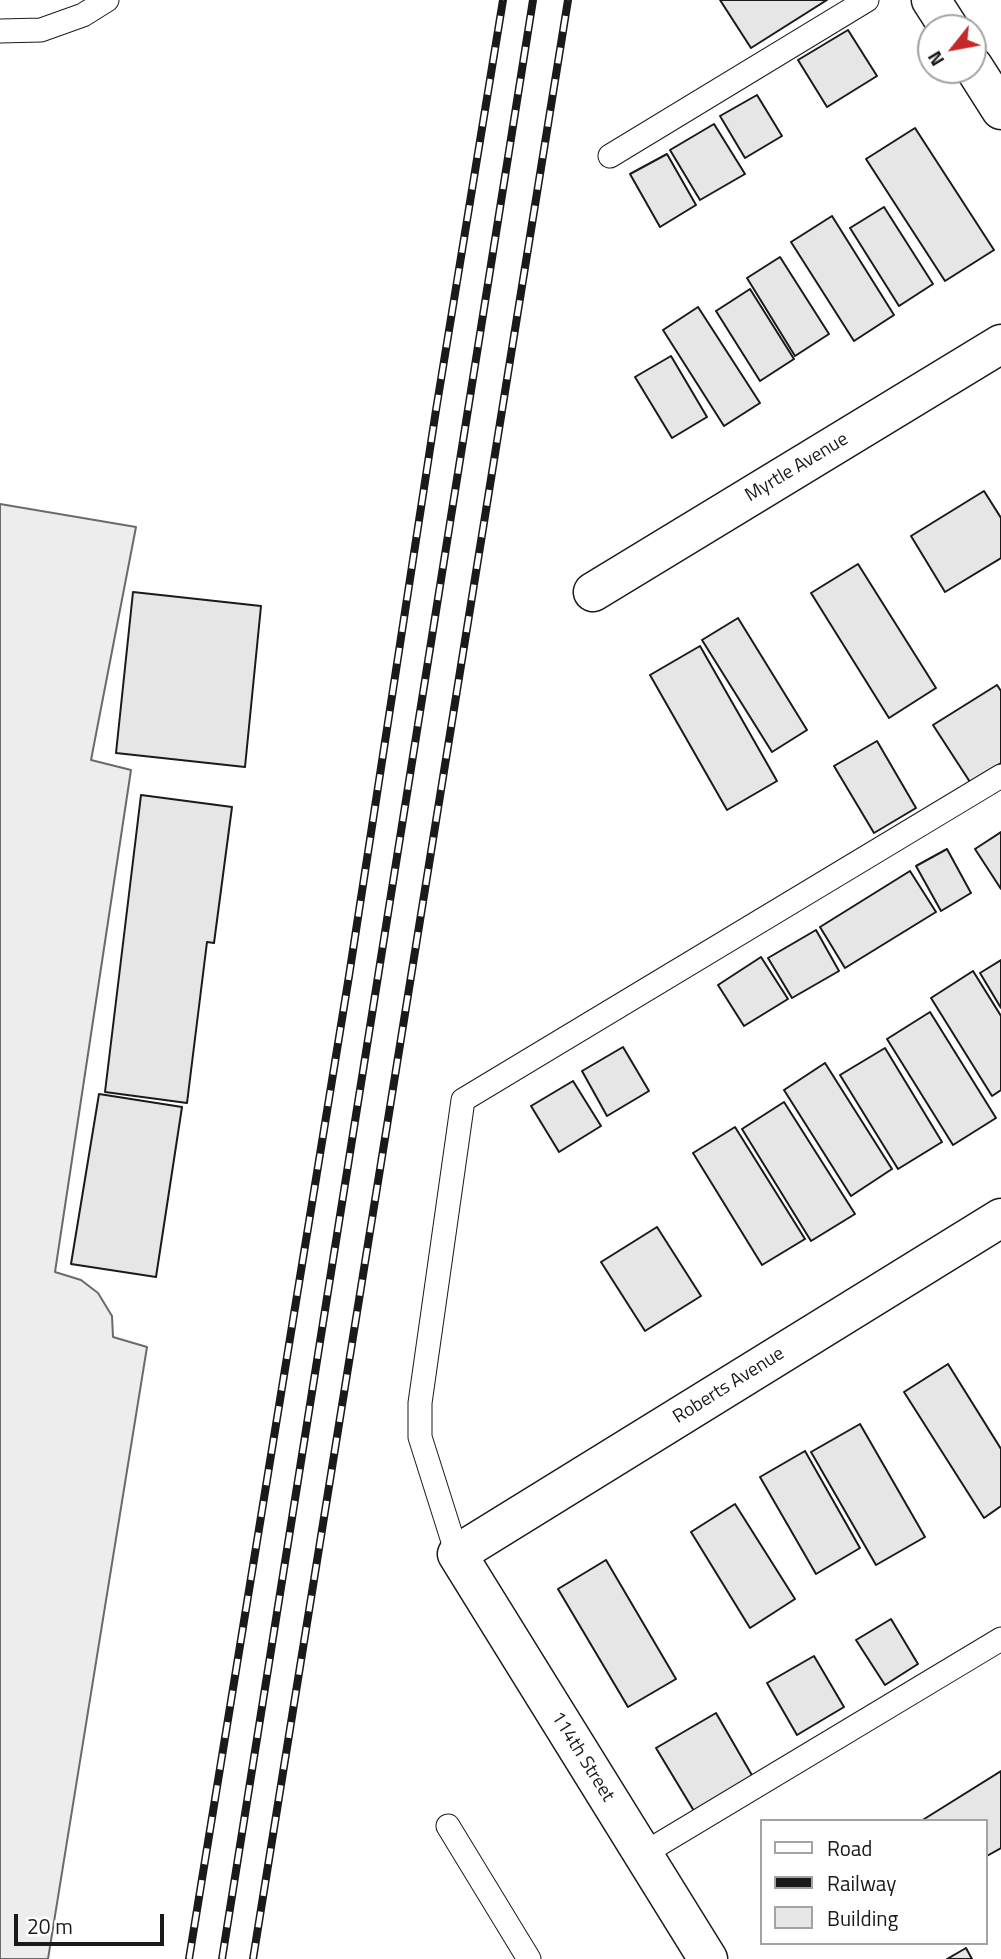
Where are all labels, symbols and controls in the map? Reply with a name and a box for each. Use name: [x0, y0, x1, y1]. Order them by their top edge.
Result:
north arrow: [917, 14, 987, 84]
text: N: [919, 46, 951, 72]
street label: Myrtle Avenue: [741, 428, 853, 508]
street label: Roberts Avenue: [669, 1343, 789, 1429]
street label: 114th Street: [545, 1708, 619, 1806]
legend: [760, 1819, 987, 1945]
text: Road: [827, 1832, 872, 1864]
text: Railway: [827, 1867, 896, 1899]
scale bar: [18, 1899, 168, 1943]
text: Building: [827, 1902, 898, 1934]
text: 20 m: [27, 1910, 73, 1942]

